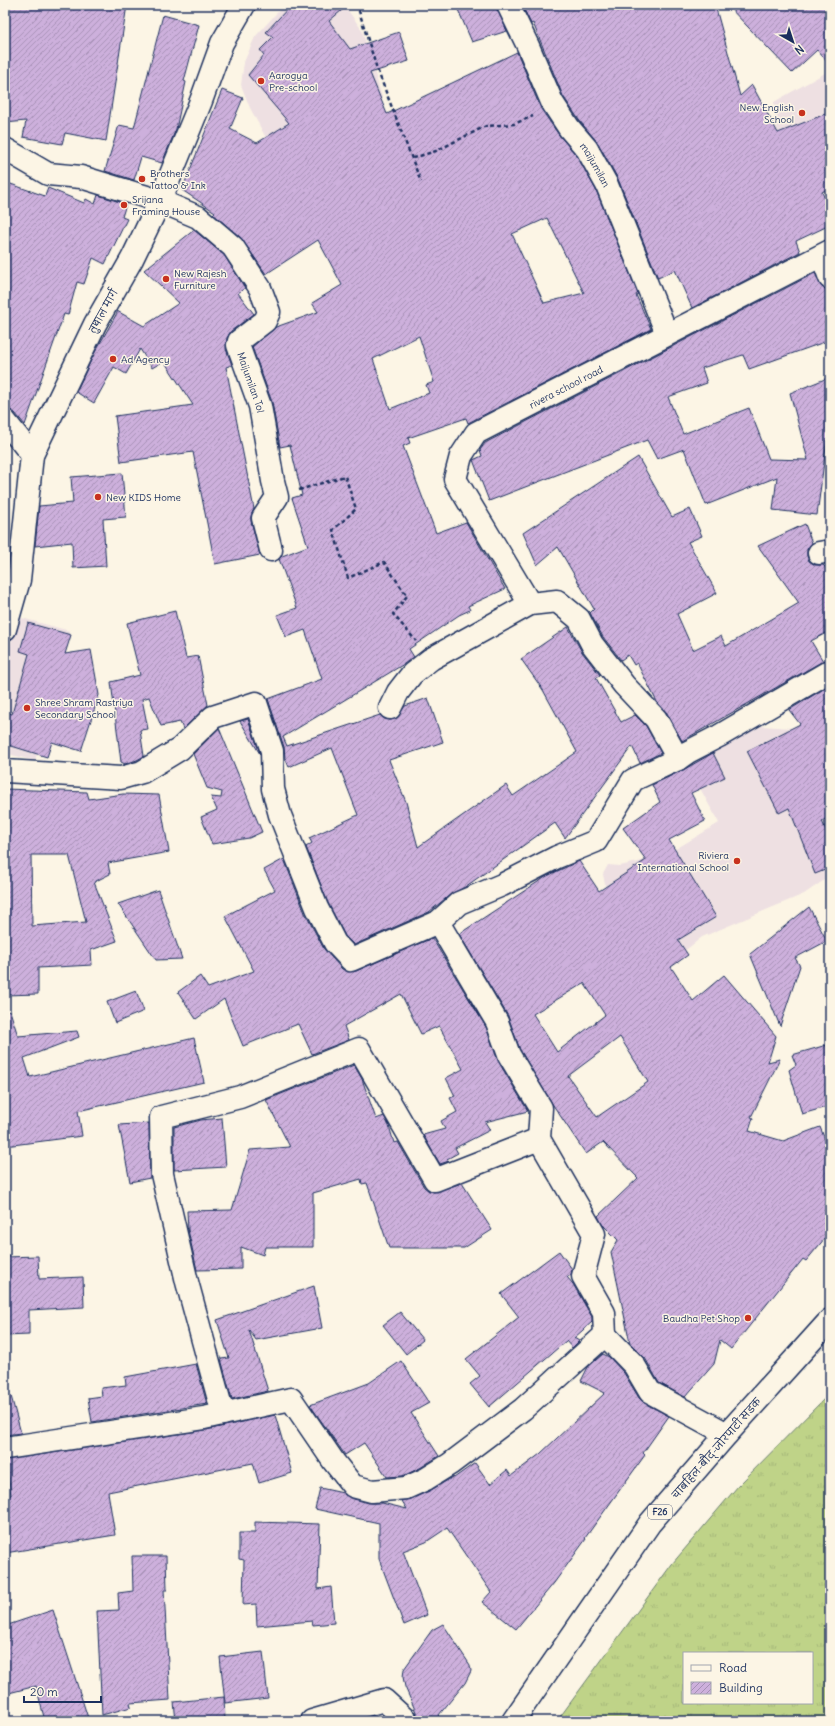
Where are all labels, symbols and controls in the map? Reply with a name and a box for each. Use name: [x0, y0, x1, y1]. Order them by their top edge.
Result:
north arrow: [773, 22, 813, 62]
text: N: [792, 42, 807, 58]
place label: Aarogya Pre-school: [269, 69, 317, 94]
marker: Aarogya Pre-school: [256, 76, 266, 86]
place label: New English School: [740, 101, 794, 126]
marker: New English School: [797, 108, 807, 118]
street label: maijumilan: [577, 140, 613, 190]
place label: Brothers Tattoo & Ink: [150, 167, 206, 192]
marker: Brothers Tattoo & Ink: [137, 174, 147, 184]
place label: Srijana Framing House: [132, 193, 200, 218]
marker: Srijana Framing House: [119, 200, 129, 210]
place label: New Rajesh Furniture: [174, 267, 227, 292]
marker: New Rajesh Furniture: [161, 274, 171, 284]
street label: तुषाल मार्ग: [84, 286, 122, 336]
street label: Maijumilan Tol: [234, 350, 267, 414]
place label: Ad Agency: [121, 353, 170, 366]
marker: Ad Agency: [108, 354, 118, 364]
street label: rivera school road: [527, 363, 605, 412]
place label: New KIDS Home: [106, 491, 181, 504]
marker: New KIDS Home: [93, 492, 103, 502]
place label: Shree Shram Rastriya Secondary School: [35, 696, 133, 721]
marker: Shree Shram Rastriya Secondary School: [22, 703, 32, 713]
place label: Riviera International School: [638, 849, 729, 874]
marker: Riviera International School: [732, 856, 742, 866]
place label: Baudha Pet Shop: [663, 1312, 740, 1325]
marker: Baudha Pet Shop: [743, 1313, 753, 1323]
street label: चाबहिल-बौद्-जोरपाटी सडक: [667, 1393, 766, 1503]
road number: F26: [648, 1505, 672, 1519]
legend: [683, 1652, 813, 1704]
text: Road: [719, 1660, 747, 1675]
scale bar: [24, 1678, 101, 1704]
text: Building: [719, 1680, 763, 1695]
text: 20 m: [30, 1684, 58, 1699]

